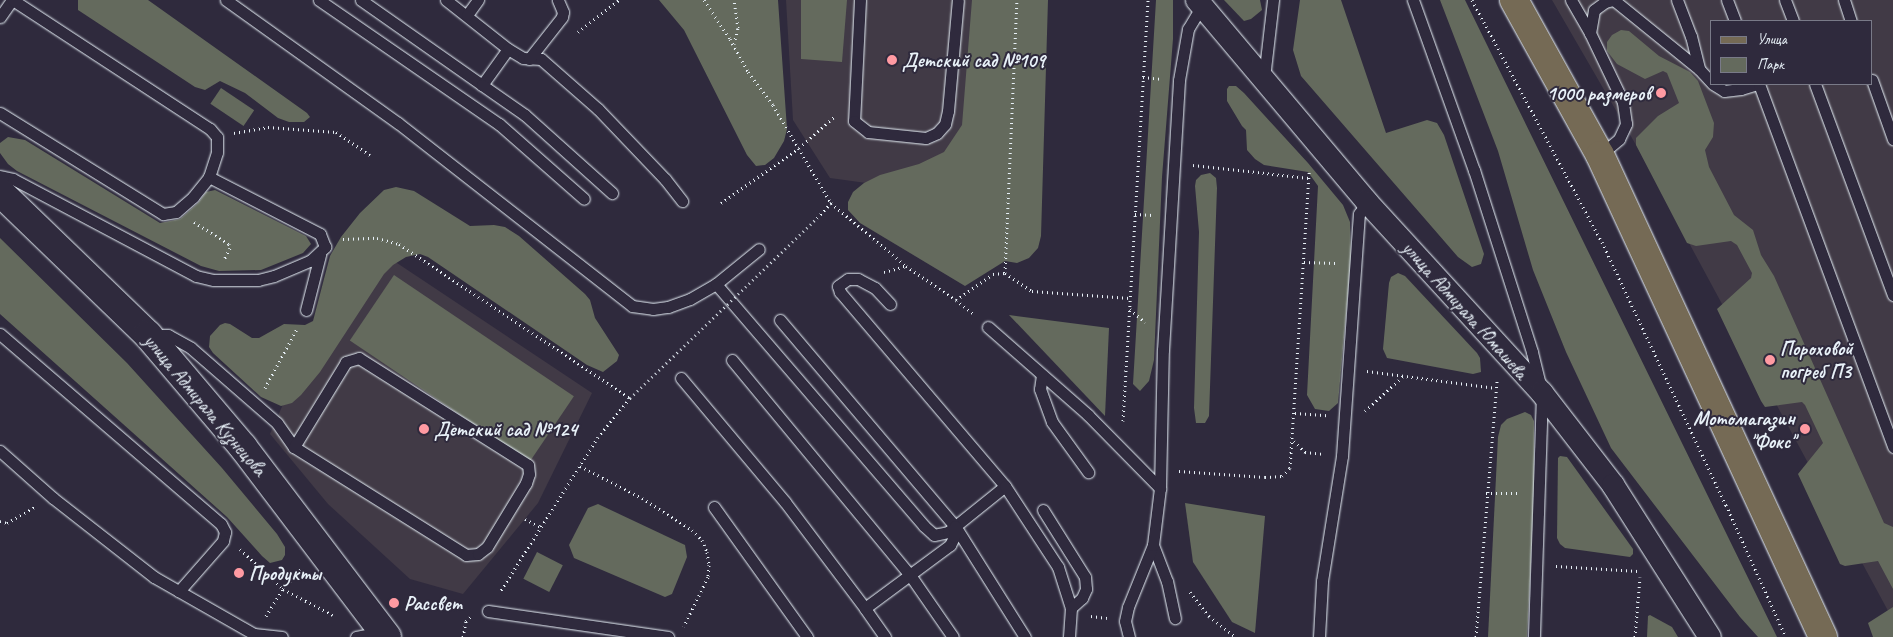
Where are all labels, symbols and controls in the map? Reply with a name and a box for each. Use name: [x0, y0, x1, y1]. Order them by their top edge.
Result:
legend: [1710, 20, 1873, 85]
text: Улица: [1757, 30, 1787, 49]
place label: Детский сад №109: [902, 48, 1045, 72]
marker: Детский сад №109: [886, 54, 898, 66]
text: Парк: [1757, 55, 1784, 74]
place label: 1000 размеров: [1546, 81, 1651, 105]
marker: 1000 размеров: [1655, 87, 1667, 99]
street label: улица Адмирала Юмашева: [1396, 235, 1534, 385]
street label: улица Адмирала Кузнецова: [138, 328, 272, 482]
place label: Пороховой погреб П3: [1780, 336, 1853, 383]
marker: Пороховой погреб П3: [1764, 354, 1776, 366]
place label: Мотомагазин "Фокс": [1693, 406, 1795, 453]
place label: Детский сад №124: [434, 417, 577, 441]
marker: Детский сад №124: [418, 423, 430, 435]
marker: Мотомагазин "Фокс": [1799, 423, 1811, 435]
place label: Продукты: [249, 561, 321, 585]
marker: Продукты: [233, 567, 245, 579]
place label: Рассвет: [404, 591, 461, 615]
marker: Рассвет: [388, 597, 400, 609]

